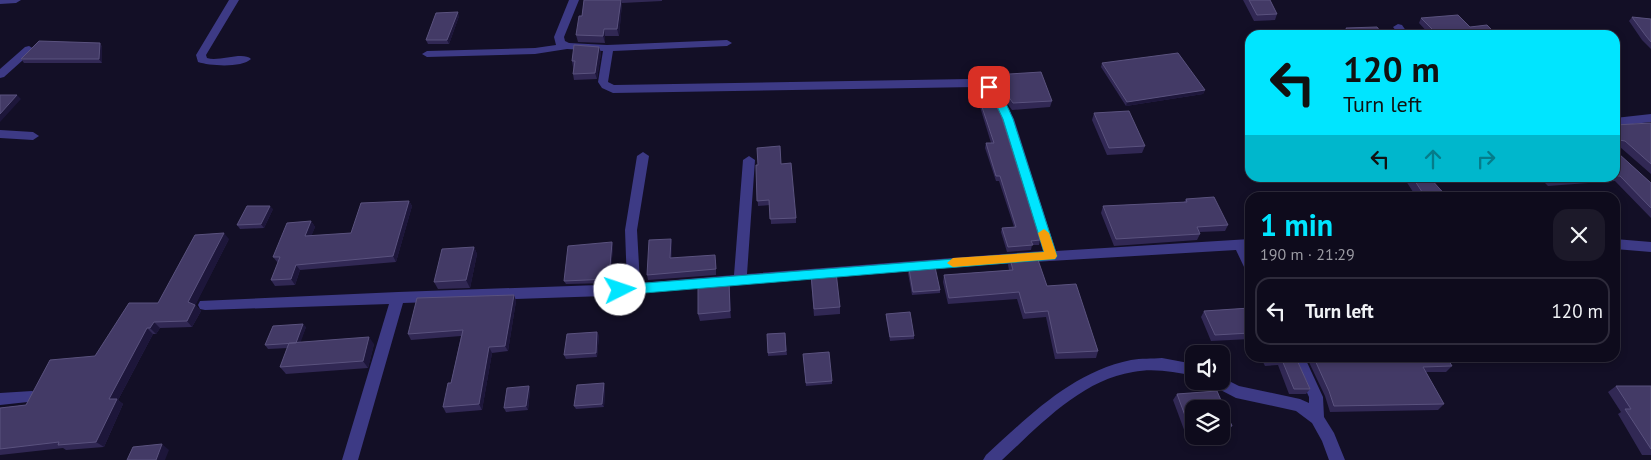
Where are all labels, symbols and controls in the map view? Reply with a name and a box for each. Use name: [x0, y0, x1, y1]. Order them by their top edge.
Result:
text: 120 m: [1343, 46, 1440, 92]
icon: left: [1260, 50, 1325, 115]
pin: [968, 66, 1010, 108]
icon: arrive: [975, 73, 1003, 101]
text: Turn left: [1343, 90, 1422, 118]
icon: left: [1366, 145, 1394, 173]
icon: ahead: [1419, 145, 1447, 173]
icon: right: [1472, 145, 1500, 173]
text: 1 min: [1260, 205, 1333, 244]
button: close: [1553, 209, 1605, 261]
text: 190 m · 21:29: [1260, 244, 1355, 264]
position arrow: [593, 263, 645, 315]
icon: left: [1262, 297, 1290, 325]
text: Turn left: [1305, 299, 1374, 323]
text: 120 m: [1551, 299, 1603, 323]
map controls: [1185, 345, 1230, 445]
button: sound: [1185, 345, 1230, 390]
button: layers: [1185, 400, 1230, 445]

